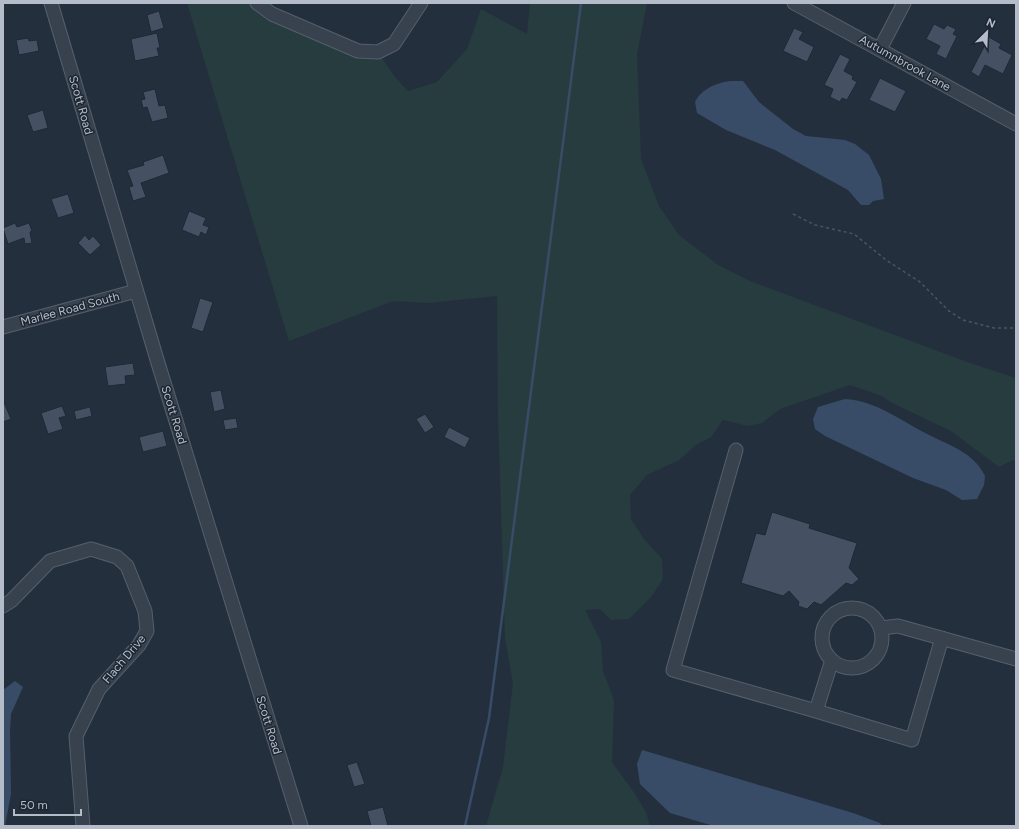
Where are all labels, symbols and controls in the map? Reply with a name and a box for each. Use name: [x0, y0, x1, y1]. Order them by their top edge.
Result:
north arrow: [967, 12, 1007, 52]
text: N: [984, 16, 997, 31]
street label: Autumnbrook Lane: [857, 32, 954, 94]
street label: Scott Road: [66, 74, 96, 136]
street label: Marlee Road South: [19, 289, 121, 329]
street label: Scott Road: [158, 384, 190, 446]
street label: Flach Drive: [100, 631, 149, 686]
street label: Scott Road: [253, 694, 285, 756]
scale bar: [14, 791, 81, 817]
text: 50 m: [20, 798, 48, 812]

